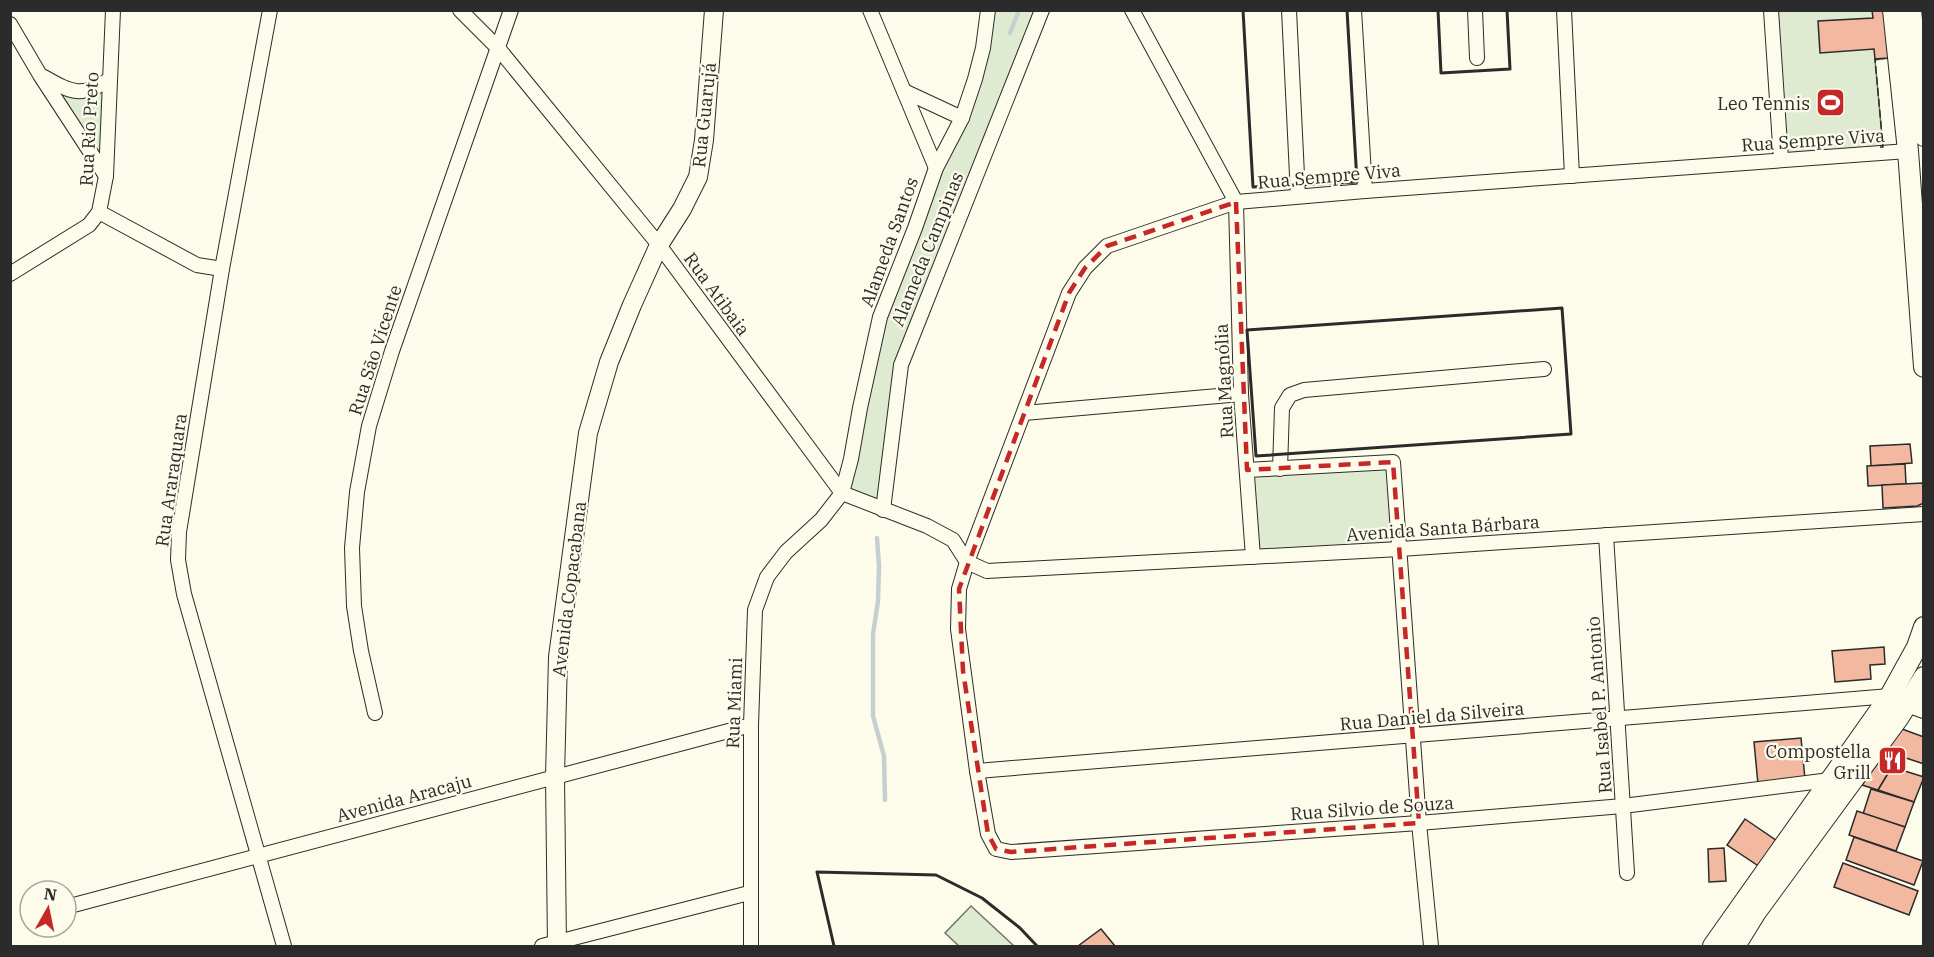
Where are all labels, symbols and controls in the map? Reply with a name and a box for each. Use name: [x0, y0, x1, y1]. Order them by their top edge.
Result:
street label: Rua Guarujá: [687, 61, 721, 169]
street label: Rua Rio Preto: [75, 71, 103, 187]
sports icon: Leo Tennis: [1815, 87, 1847, 119]
place label: Leo Tennis: [1717, 92, 1810, 115]
street label: Rua Sempre Viva: [1740, 123, 1886, 156]
street label: Rua Sempre Viva: [1256, 158, 1402, 194]
street label: Alameda Campinas: [885, 168, 969, 330]
street label: Alameda Santos: [855, 174, 923, 310]
street label: Rua Atibaia: [679, 248, 755, 340]
street label: Rua São Vicente: [343, 282, 407, 418]
street label: Rua Magnólia: [1209, 323, 1238, 439]
street label: Rua Araraquara: [150, 412, 192, 548]
street label: Avenida Copacabana: [547, 500, 591, 678]
street label: Avenida Santa Bárbara: [1346, 510, 1541, 546]
street label: Rua Isabel P. Antonio: [1581, 616, 1617, 794]
street label: Rua Miami: [721, 657, 747, 749]
street label: Rua Daniel da Silveira: [1339, 696, 1525, 736]
place label: Compostella Grill: [1766, 740, 1871, 784]
restaurant icon: Compostella Grill: [1876, 745, 1908, 777]
street label: Avenida Aracaju: [334, 769, 474, 827]
street label: Rua Silvio de Souza: [1289, 791, 1455, 825]
north arrow: [18, 879, 78, 939]
text: N: [43, 883, 58, 905]

